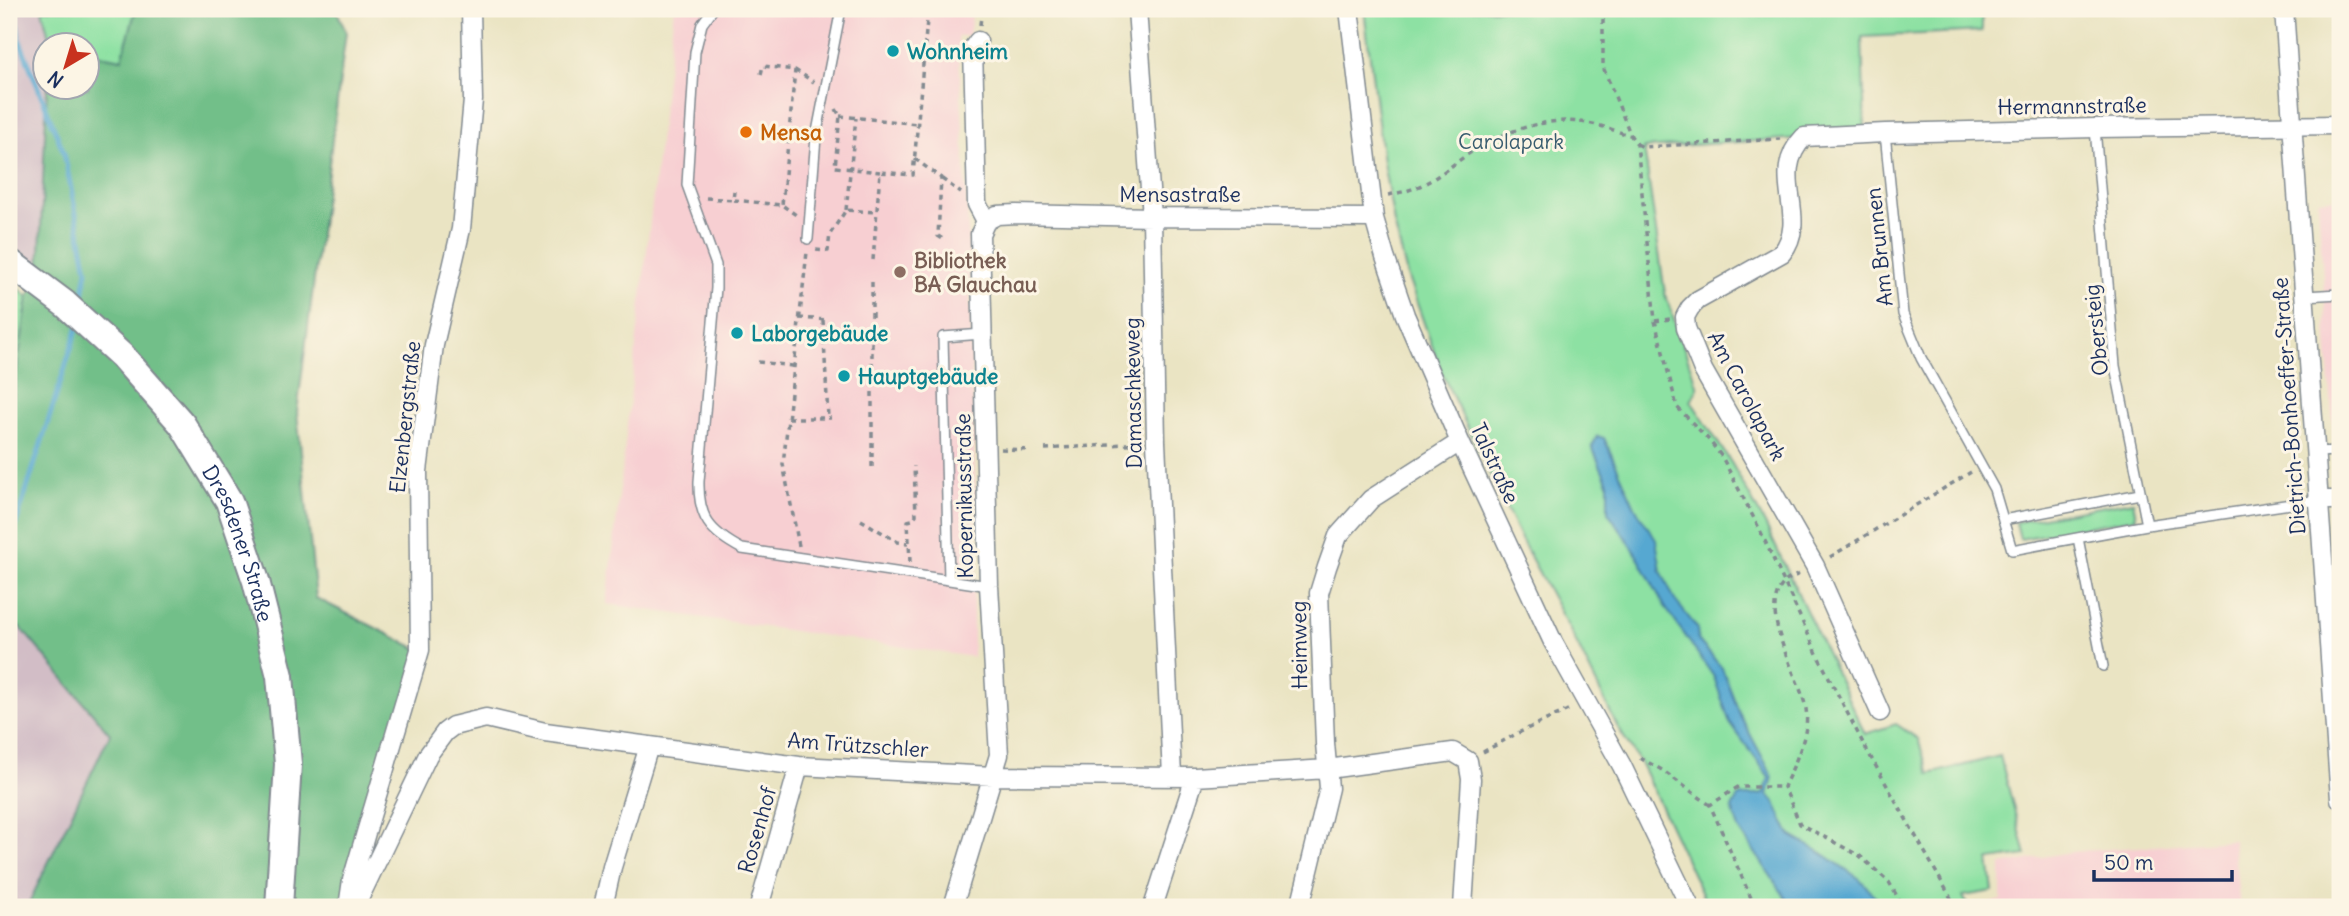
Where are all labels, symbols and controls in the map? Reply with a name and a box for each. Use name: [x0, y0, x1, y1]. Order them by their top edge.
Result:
north arrow: [32, 32, 102, 102]
place label: Wohnheim: [907, 38, 1009, 65]
marker: Wohnheim: [885, 43, 901, 59]
text: N: [43, 66, 68, 93]
street label: Hermannstraße: [1997, 91, 2147, 121]
place label: Mensa: [760, 119, 822, 146]
marker: Mensa: [738, 124, 754, 140]
park label: Carolapark: [1458, 128, 1564, 155]
street label: Mensastraße: [1119, 181, 1241, 208]
street label: Am Brunnen: [1859, 186, 1899, 308]
place label: Bibliothek BA Glauchau: [914, 247, 1037, 298]
marker: Bibliothek BA Glauchau: [892, 264, 908, 280]
street label: Dietrich-Bonhoeffer-Straße: [2267, 277, 2311, 535]
street label: Obersteig: [2078, 283, 2114, 377]
street label: Damaschkeweg: [1118, 317, 1148, 469]
place label: Laborgebäude: [751, 320, 888, 347]
marker: Laborgebäude: [729, 325, 745, 341]
street label: Am Carolapark: [1702, 327, 1792, 465]
street label: Elzenbergstraße: [384, 340, 426, 494]
place label: Hauptgebäude: [858, 363, 998, 390]
marker: Hauptgebäude: [836, 368, 852, 384]
street label: Kopernikusstraße: [949, 413, 979, 579]
street label: Talstraße: [1465, 418, 1525, 508]
street label: Dresdener Straße: [197, 460, 279, 625]
street label: Heimweg: [1285, 600, 1313, 690]
street label: Am Trützschler: [787, 727, 930, 763]
street label: Rosenhof: [732, 783, 783, 876]
scale bar: [2094, 839, 2232, 883]
text: 50 m: [2104, 849, 2153, 876]

